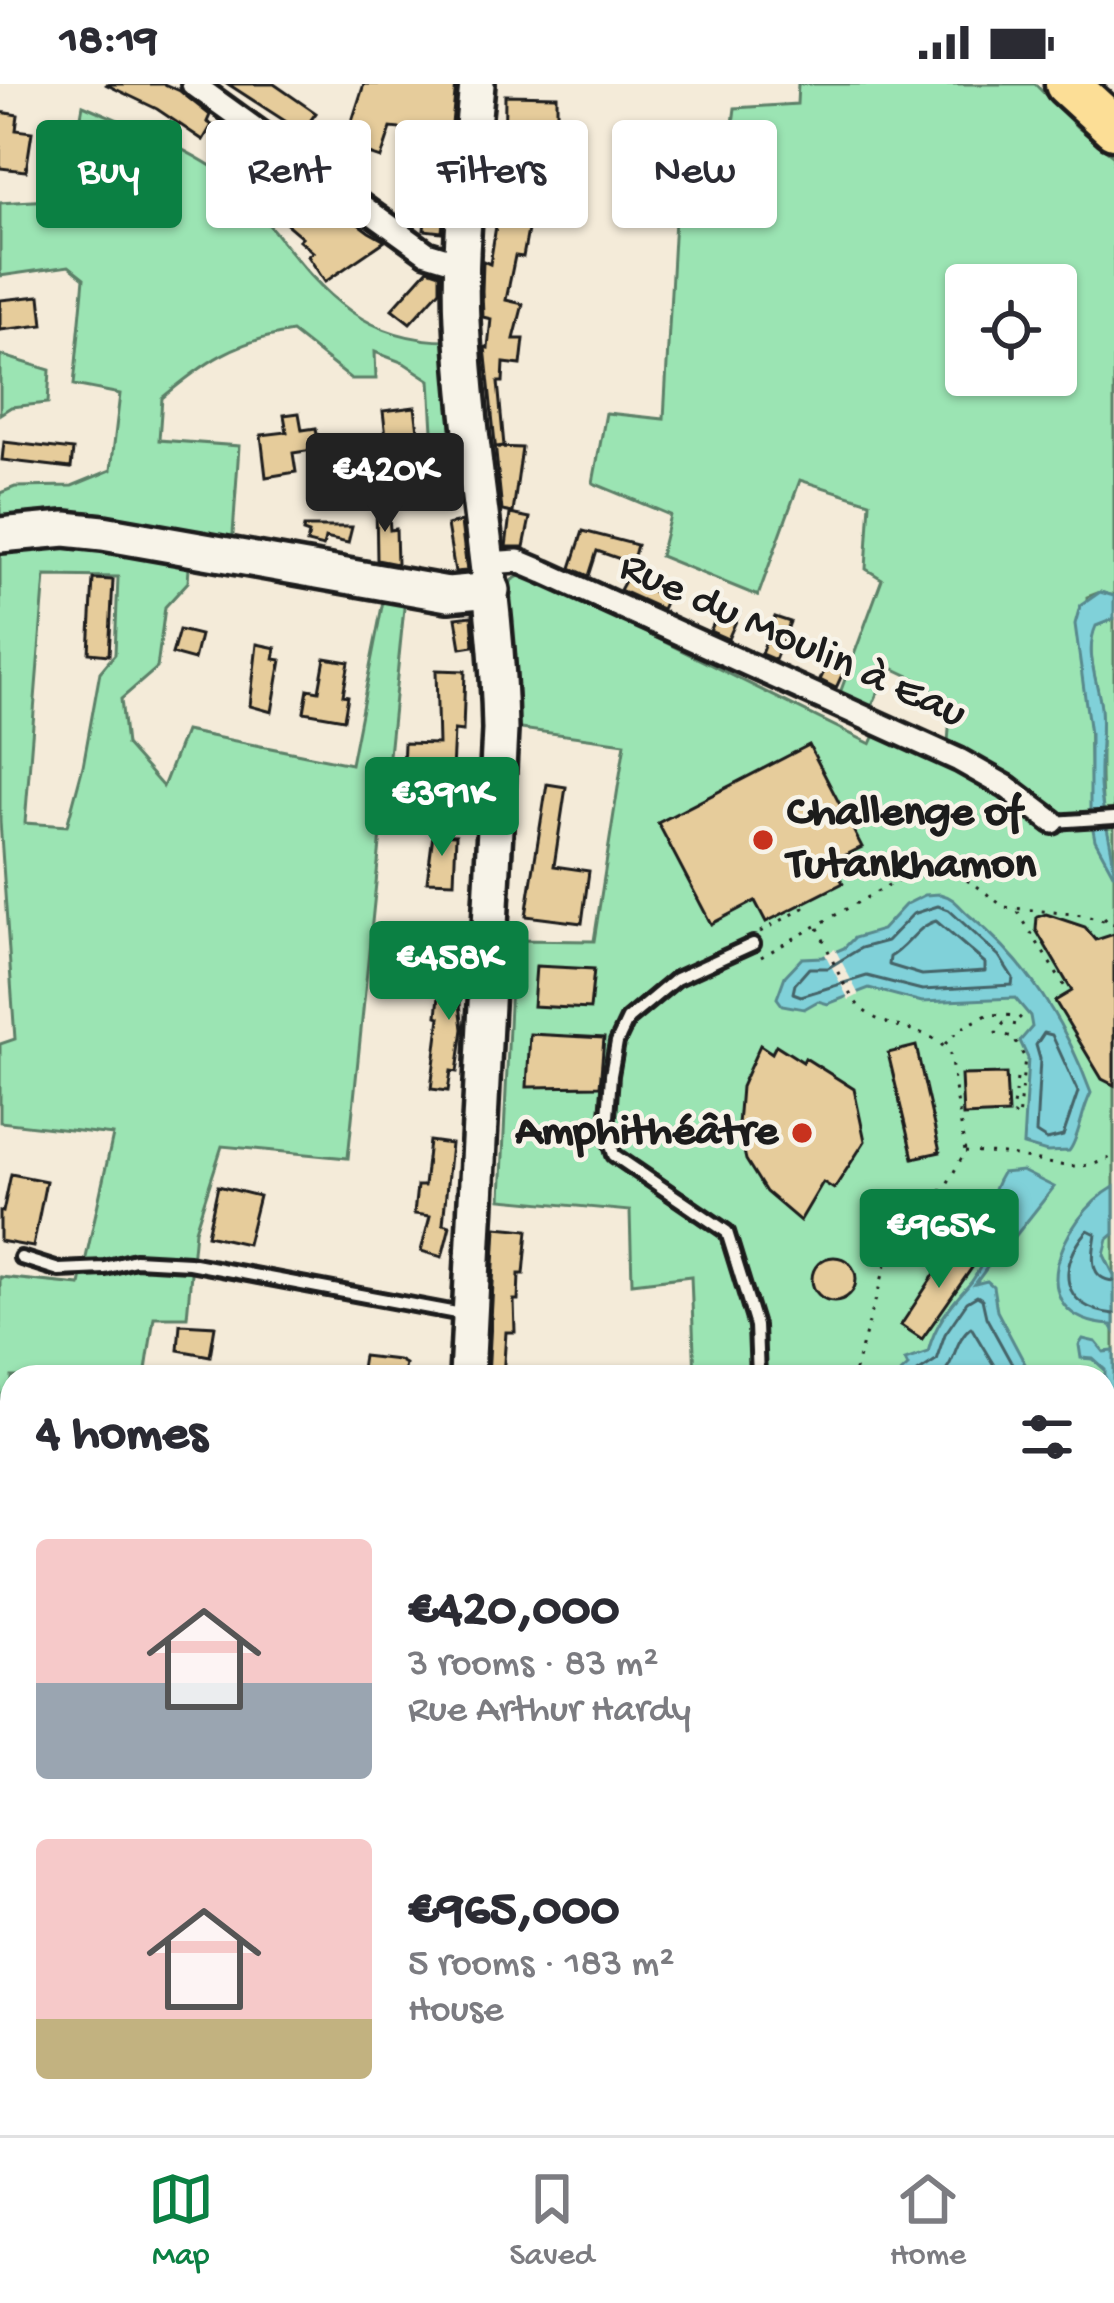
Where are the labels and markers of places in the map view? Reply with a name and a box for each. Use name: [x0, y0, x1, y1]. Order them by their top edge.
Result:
pin: €420K: [301, 433, 469, 535]
pin: €391K: [358, 757, 526, 859]
place label: Challenge of Tutankhamon: [784, 788, 1037, 893]
marker: Challenge of Tutankhamon: [750, 827, 776, 853]
pin: €458K: [365, 921, 533, 1023]
place label: Amphithéâtre: [514, 1107, 780, 1160]
marker: Amphithéâtre: [789, 1120, 815, 1146]
pin: €965K: [855, 1189, 1023, 1291]

